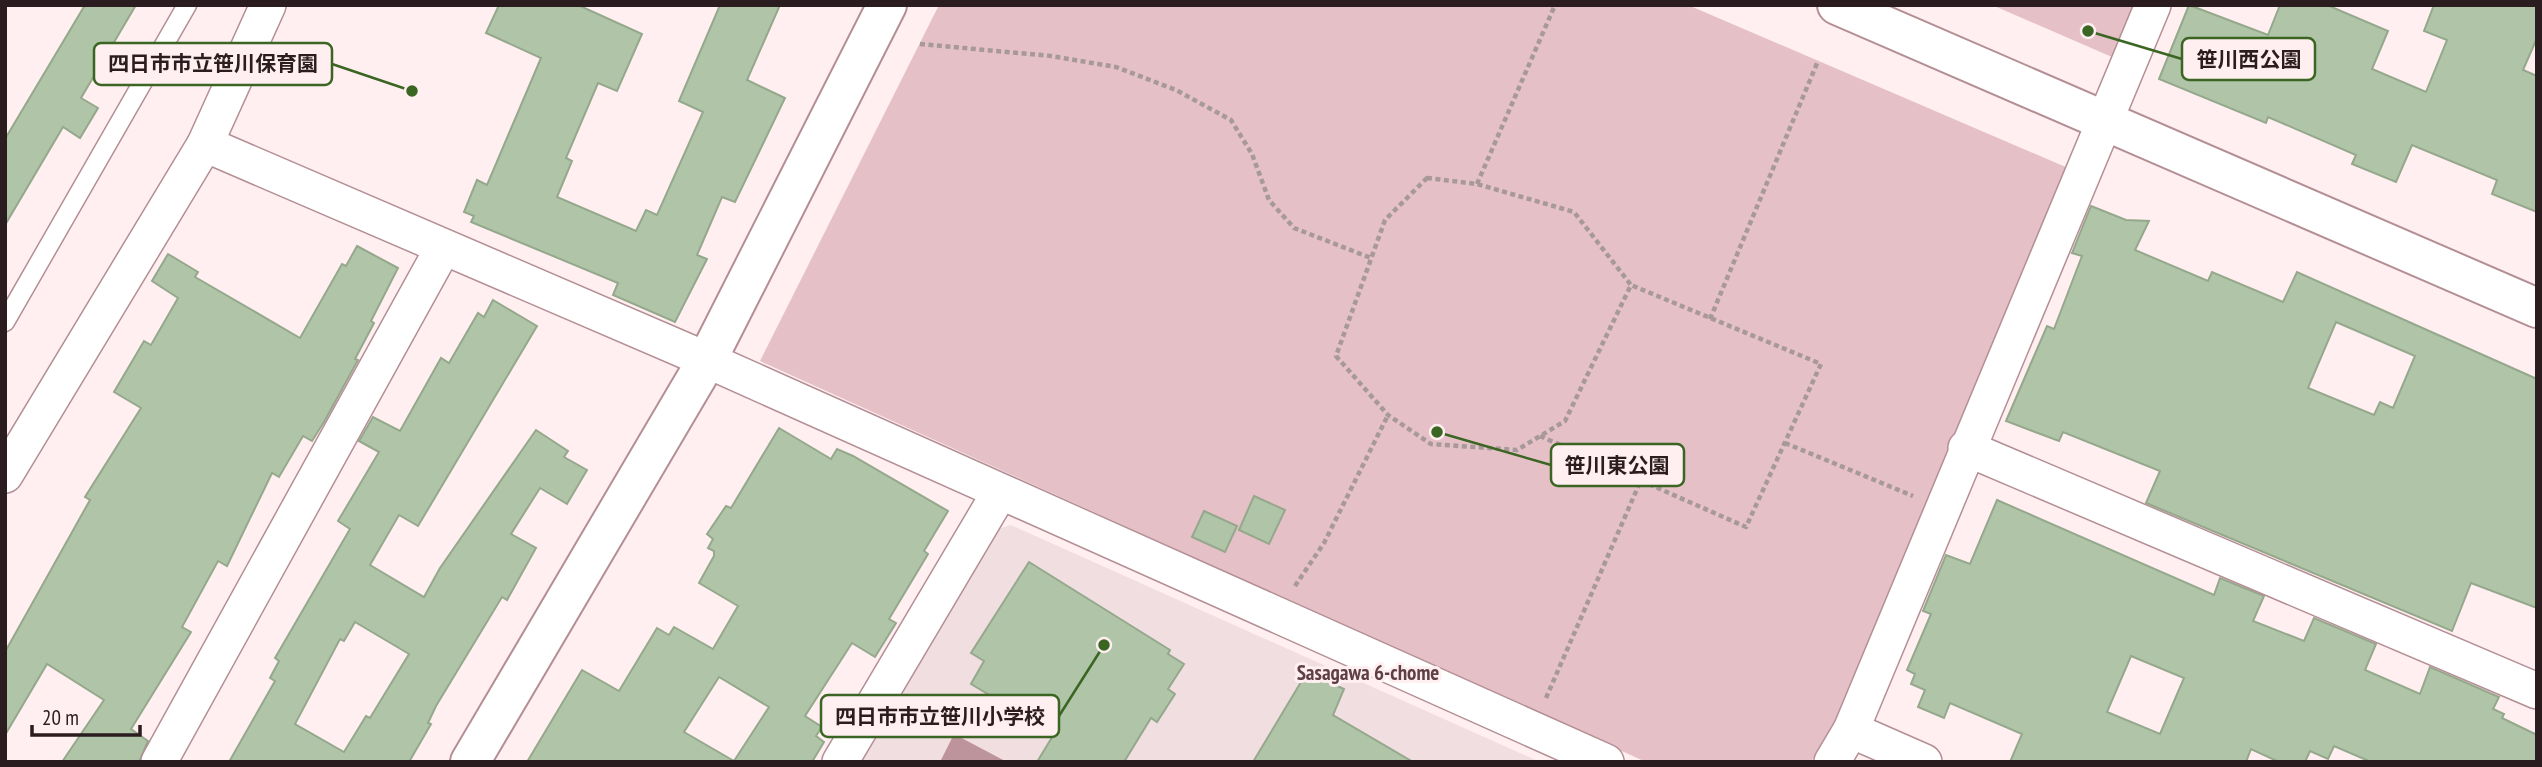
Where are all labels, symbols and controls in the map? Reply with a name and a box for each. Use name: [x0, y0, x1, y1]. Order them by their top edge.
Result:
callout: 笹川西公園: [2182, 38, 2315, 80]
callout: 四日市市立笹川保育園: [94, 43, 332, 85]
text: 笹川西公園: [2197, 46, 2302, 73]
text: 四日市市立笹川保育園: [108, 50, 318, 77]
callout: 笹川東公園: [1551, 444, 1684, 486]
text: 笹川東公園: [1565, 452, 1670, 479]
district label: Sasagawa 6-chome: [1297, 659, 1439, 686]
scale bar: [32, 694, 140, 738]
callout: 四日市市立笹川小学校: [821, 695, 1059, 737]
text: 四日市市立笹川小学校: [835, 703, 1045, 730]
text: 20 m: [42, 704, 79, 731]

